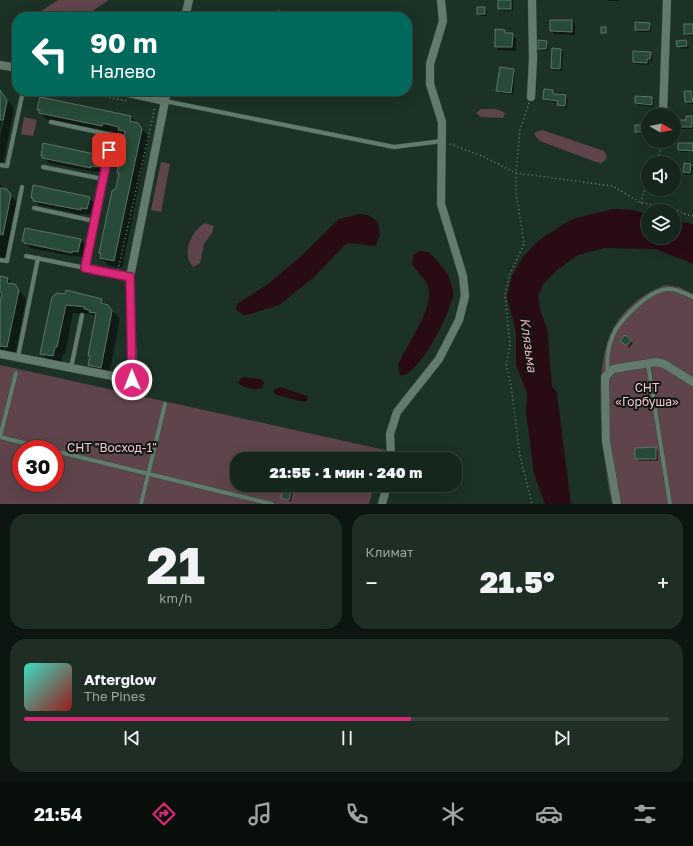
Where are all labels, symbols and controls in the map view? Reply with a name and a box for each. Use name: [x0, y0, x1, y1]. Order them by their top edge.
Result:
text: 90 m: [90, 26, 157, 59]
icon: left: [24, 28, 76, 80]
text: Налево: [90, 60, 156, 82]
north arrow: [641, 108, 681, 148]
map controls: [641, 108, 681, 244]
pin: [92, 133, 126, 167]
icon: arrive: [98, 139, 120, 161]
button: sound: [641, 156, 681, 196]
button: layers: [641, 204, 681, 244]
water label: Клязьма: [517, 317, 541, 374]
position arrow: [111, 359, 153, 401]
park label: СНТ «Горбуша»: [615, 380, 679, 409]
speed limit sign: 30: [12, 440, 64, 492]
park label: СНТ "Восход-1": [67, 440, 157, 455]
text: 21:55 · 1 мин · 240 m: [270, 463, 422, 481]
text: 21: [146, 533, 205, 595]
text: Климат: [366, 544, 413, 560]
text: 21.5°: [480, 564, 555, 600]
text: −: [366, 569, 378, 596]
text: +: [657, 569, 669, 596]
text: km/h: [159, 590, 192, 606]
text: Afterglow: [84, 670, 156, 688]
text: The Pines: [84, 688, 145, 704]
icon: previous: [121, 727, 143, 749]
icon: pause: [336, 727, 358, 749]
icon: next: [551, 727, 573, 749]
icon: directions: [150, 800, 178, 828]
icon: music: [246, 800, 274, 828]
icon: phone: [343, 800, 371, 828]
icon: climate: [439, 800, 467, 828]
icon: car: [535, 800, 563, 828]
icon: filters: [631, 800, 659, 828]
text: 21:54: [34, 803, 82, 825]

